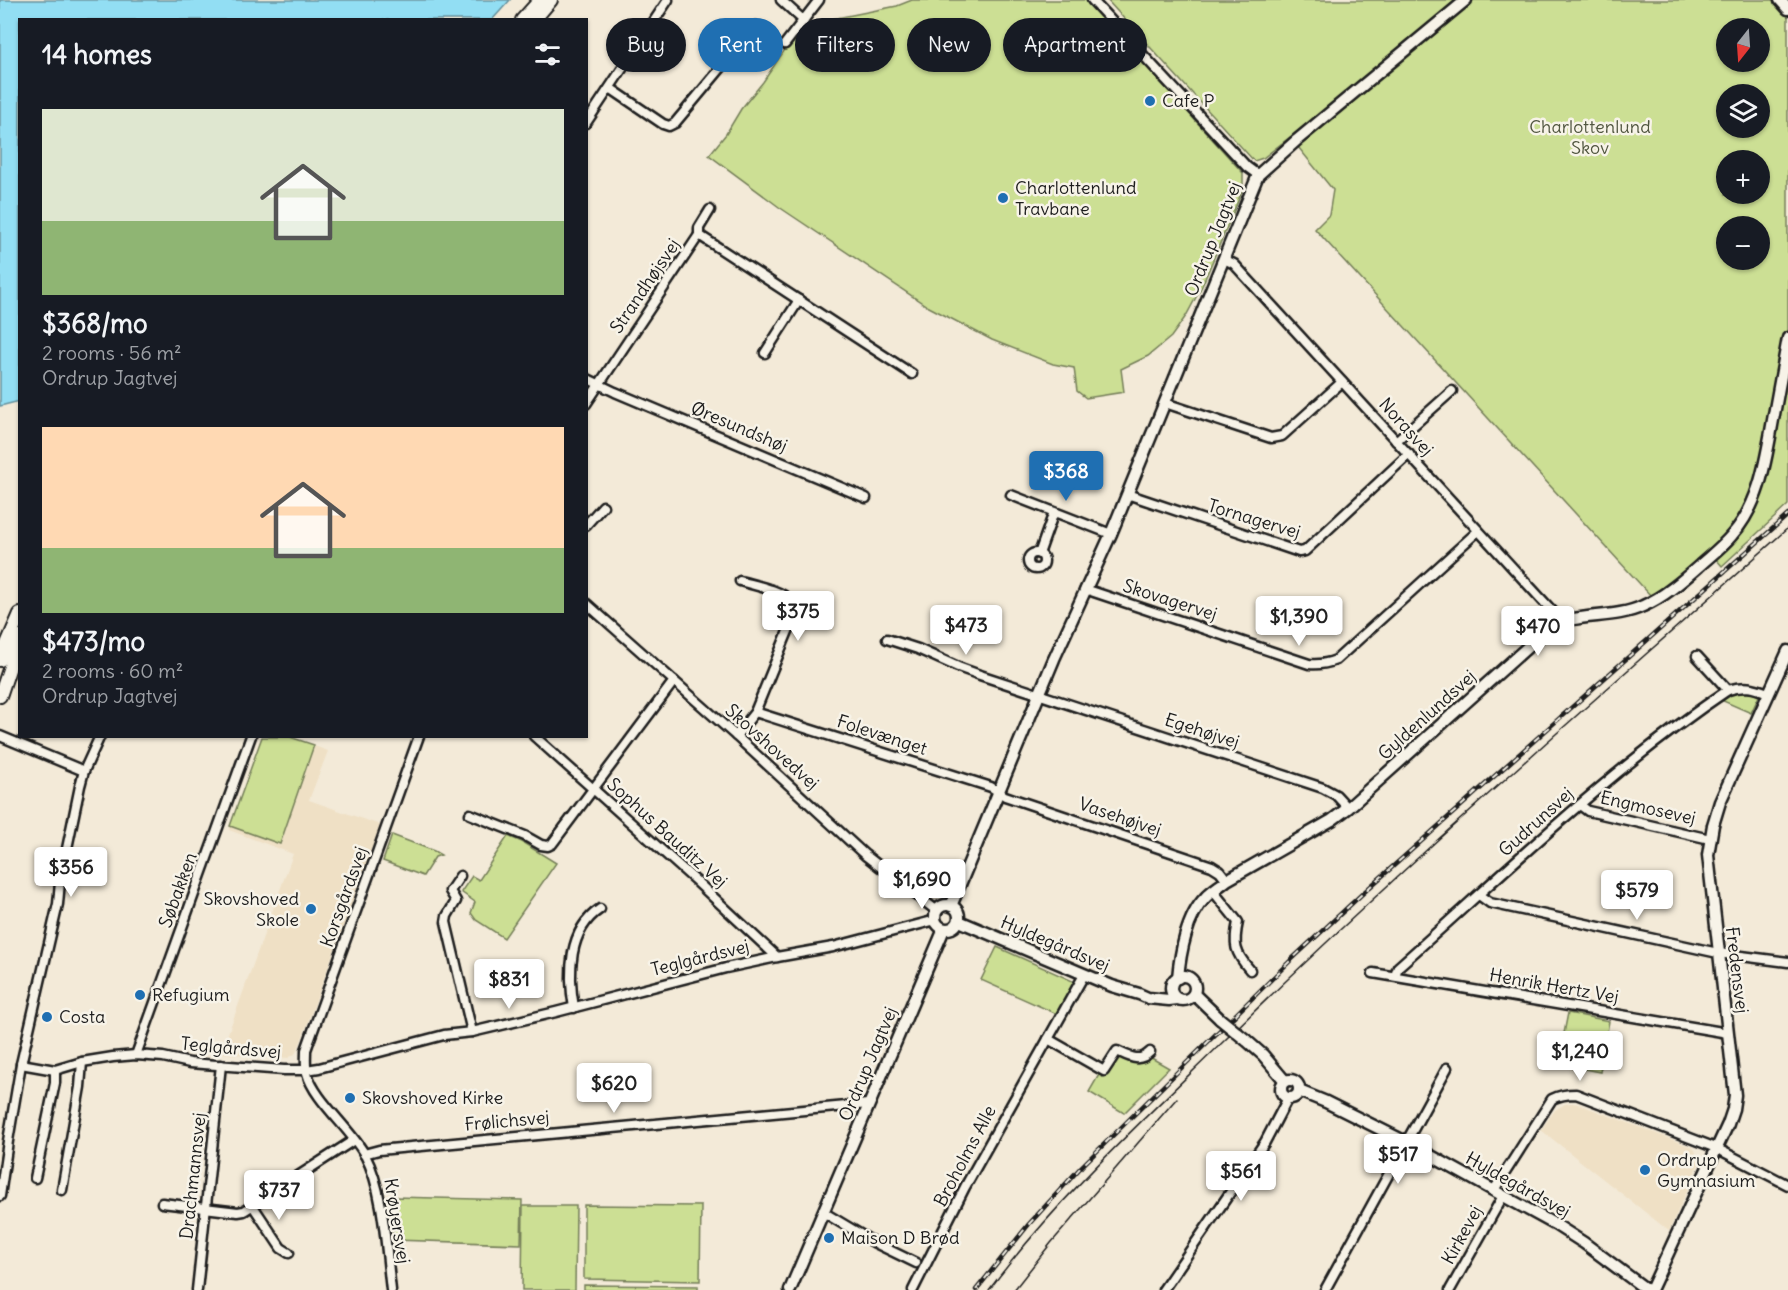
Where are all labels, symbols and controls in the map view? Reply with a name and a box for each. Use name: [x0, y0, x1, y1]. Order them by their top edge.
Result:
chip: Buy: [606, 18, 686, 72]
chip: Rent: [698, 18, 783, 72]
chip: Filters: [795, 18, 895, 72]
chip: New: [907, 18, 991, 72]
chip: Apartment: [1003, 18, 1147, 72]
north arrow: [1716, 18, 1770, 72]
map controls: [1716, 18, 1770, 270]
text: 14 homes: [42, 38, 152, 71]
icon: filters: [531, 38, 564, 71]
button: layers: [1716, 84, 1770, 138]
place label: Cafe P: [1162, 89, 1214, 112]
marker: Cafe P: [1143, 94, 1157, 108]
park label: Charlottenlund Skov: [1529, 115, 1651, 159]
icon: home: [249, 148, 357, 256]
button: +: [1716, 150, 1770, 204]
place label: Charlottenlund Travbane: [1015, 176, 1137, 220]
street label: Ordrup Jagtvej: [1179, 178, 1246, 300]
marker: Charlottenlund Travbane: [996, 191, 1010, 205]
button: −: [1716, 216, 1770, 270]
street label: Strandhøjsvej: [604, 234, 685, 337]
text: $368/mo: [42, 307, 148, 340]
text: 2 rooms · 56 m²: [42, 340, 182, 365]
text: Ordrup Jagtvej: [42, 365, 177, 390]
street label: Norasvej: [1374, 393, 1438, 461]
street label: Øresundshøj: [688, 396, 791, 457]
pin: $368: [1030, 451, 1102, 502]
text: $368: [1043, 458, 1089, 483]
icon: home: [249, 466, 357, 574]
street label: Tornagervej: [1205, 494, 1303, 544]
street label: Skovagervej: [1120, 574, 1220, 626]
pin: $375: [762, 591, 834, 642]
pin: $1,390: [1250, 596, 1348, 647]
text: $375: [776, 598, 820, 623]
text: $1,390: [1270, 603, 1328, 628]
pin: $473: [930, 605, 1002, 656]
pin: $470: [1502, 606, 1574, 657]
text: $473: [944, 612, 988, 637]
text: $470: [1515, 613, 1561, 638]
text: $473/mo: [42, 625, 145, 658]
text: 2 rooms · 60 m²: [42, 658, 183, 683]
street label: Gyldenlundsvej: [1373, 665, 1480, 765]
text: Ordrup Jagtvej: [42, 683, 177, 708]
street label: Skovshovedvej: [721, 699, 824, 795]
street label: Egehøjvej: [1162, 708, 1242, 753]
street label: Folevænget: [834, 709, 930, 760]
street label: Sophus Bauditz Vej: [602, 773, 732, 893]
street label: Gudrunsvej: [1493, 782, 1578, 861]
street label: Engmosevej: [1598, 785, 1698, 830]
street label: Vasehøjvej: [1076, 792, 1164, 841]
street label: Korsgårdsvej: [315, 843, 372, 950]
pin: $356: [35, 847, 107, 898]
street label: Søbakken: [153, 849, 202, 931]
text: $356: [48, 854, 94, 879]
pin: $1,690: [873, 859, 971, 910]
text: $1,690: [892, 866, 952, 891]
pin: $579: [1601, 870, 1673, 921]
text: $579: [1615, 877, 1659, 902]
place label: Skovshoved Skole: [203, 887, 299, 931]
marker: Skovshoved Skole: [304, 902, 318, 916]
street label: Hyldegårdsvej: [997, 910, 1113, 977]
street label: Fredensvej: [1721, 925, 1754, 1015]
street label: Teglgårdsvej: [648, 934, 751, 981]
pin: $831: [473, 959, 545, 1010]
street label: Henrik Hertz Vej: [1488, 963, 1621, 1008]
text: $831: [488, 966, 530, 991]
place label: Refugium: [152, 983, 230, 1006]
marker: Refugium: [133, 988, 147, 1002]
street label: Ordrup Jagtvej: [833, 1003, 902, 1124]
place label: Costa: [59, 1005, 105, 1028]
marker: Costa: [40, 1010, 54, 1024]
pin: $1,240: [1531, 1031, 1629, 1082]
street label: Teglgårdsvej: [180, 1032, 282, 1063]
text: $1,240: [1551, 1038, 1609, 1063]
pin: $620: [578, 1063, 650, 1114]
text: $620: [591, 1070, 637, 1095]
place label: Skovshoved Kirke: [362, 1086, 503, 1109]
marker: Skovshoved Kirke: [343, 1091, 357, 1105]
street label: Broholms Alle: [928, 1101, 1001, 1210]
street label: Frølichsvej: [464, 1105, 550, 1136]
street label: Drachmannsvej: [174, 1112, 211, 1240]
pin: $517: [1362, 1134, 1434, 1185]
text: $517: [1378, 1141, 1418, 1166]
street label: Hyldegårdsvej: [1462, 1146, 1575, 1223]
place label: Ordrup Gymnasium: [1657, 1148, 1755, 1192]
pin: $561: [1205, 1151, 1277, 1202]
text: $561: [1220, 1158, 1262, 1183]
marker: Ordrup Gymnasium: [1638, 1163, 1652, 1177]
pin: $737: [243, 1170, 315, 1221]
street label: Krøyersvej: [379, 1176, 416, 1265]
text: $737: [258, 1177, 300, 1202]
street label: Kirkevej: [1436, 1201, 1487, 1268]
place label: Maison D Brød: [841, 1226, 960, 1249]
marker: Maison D Brød: [822, 1231, 836, 1245]

